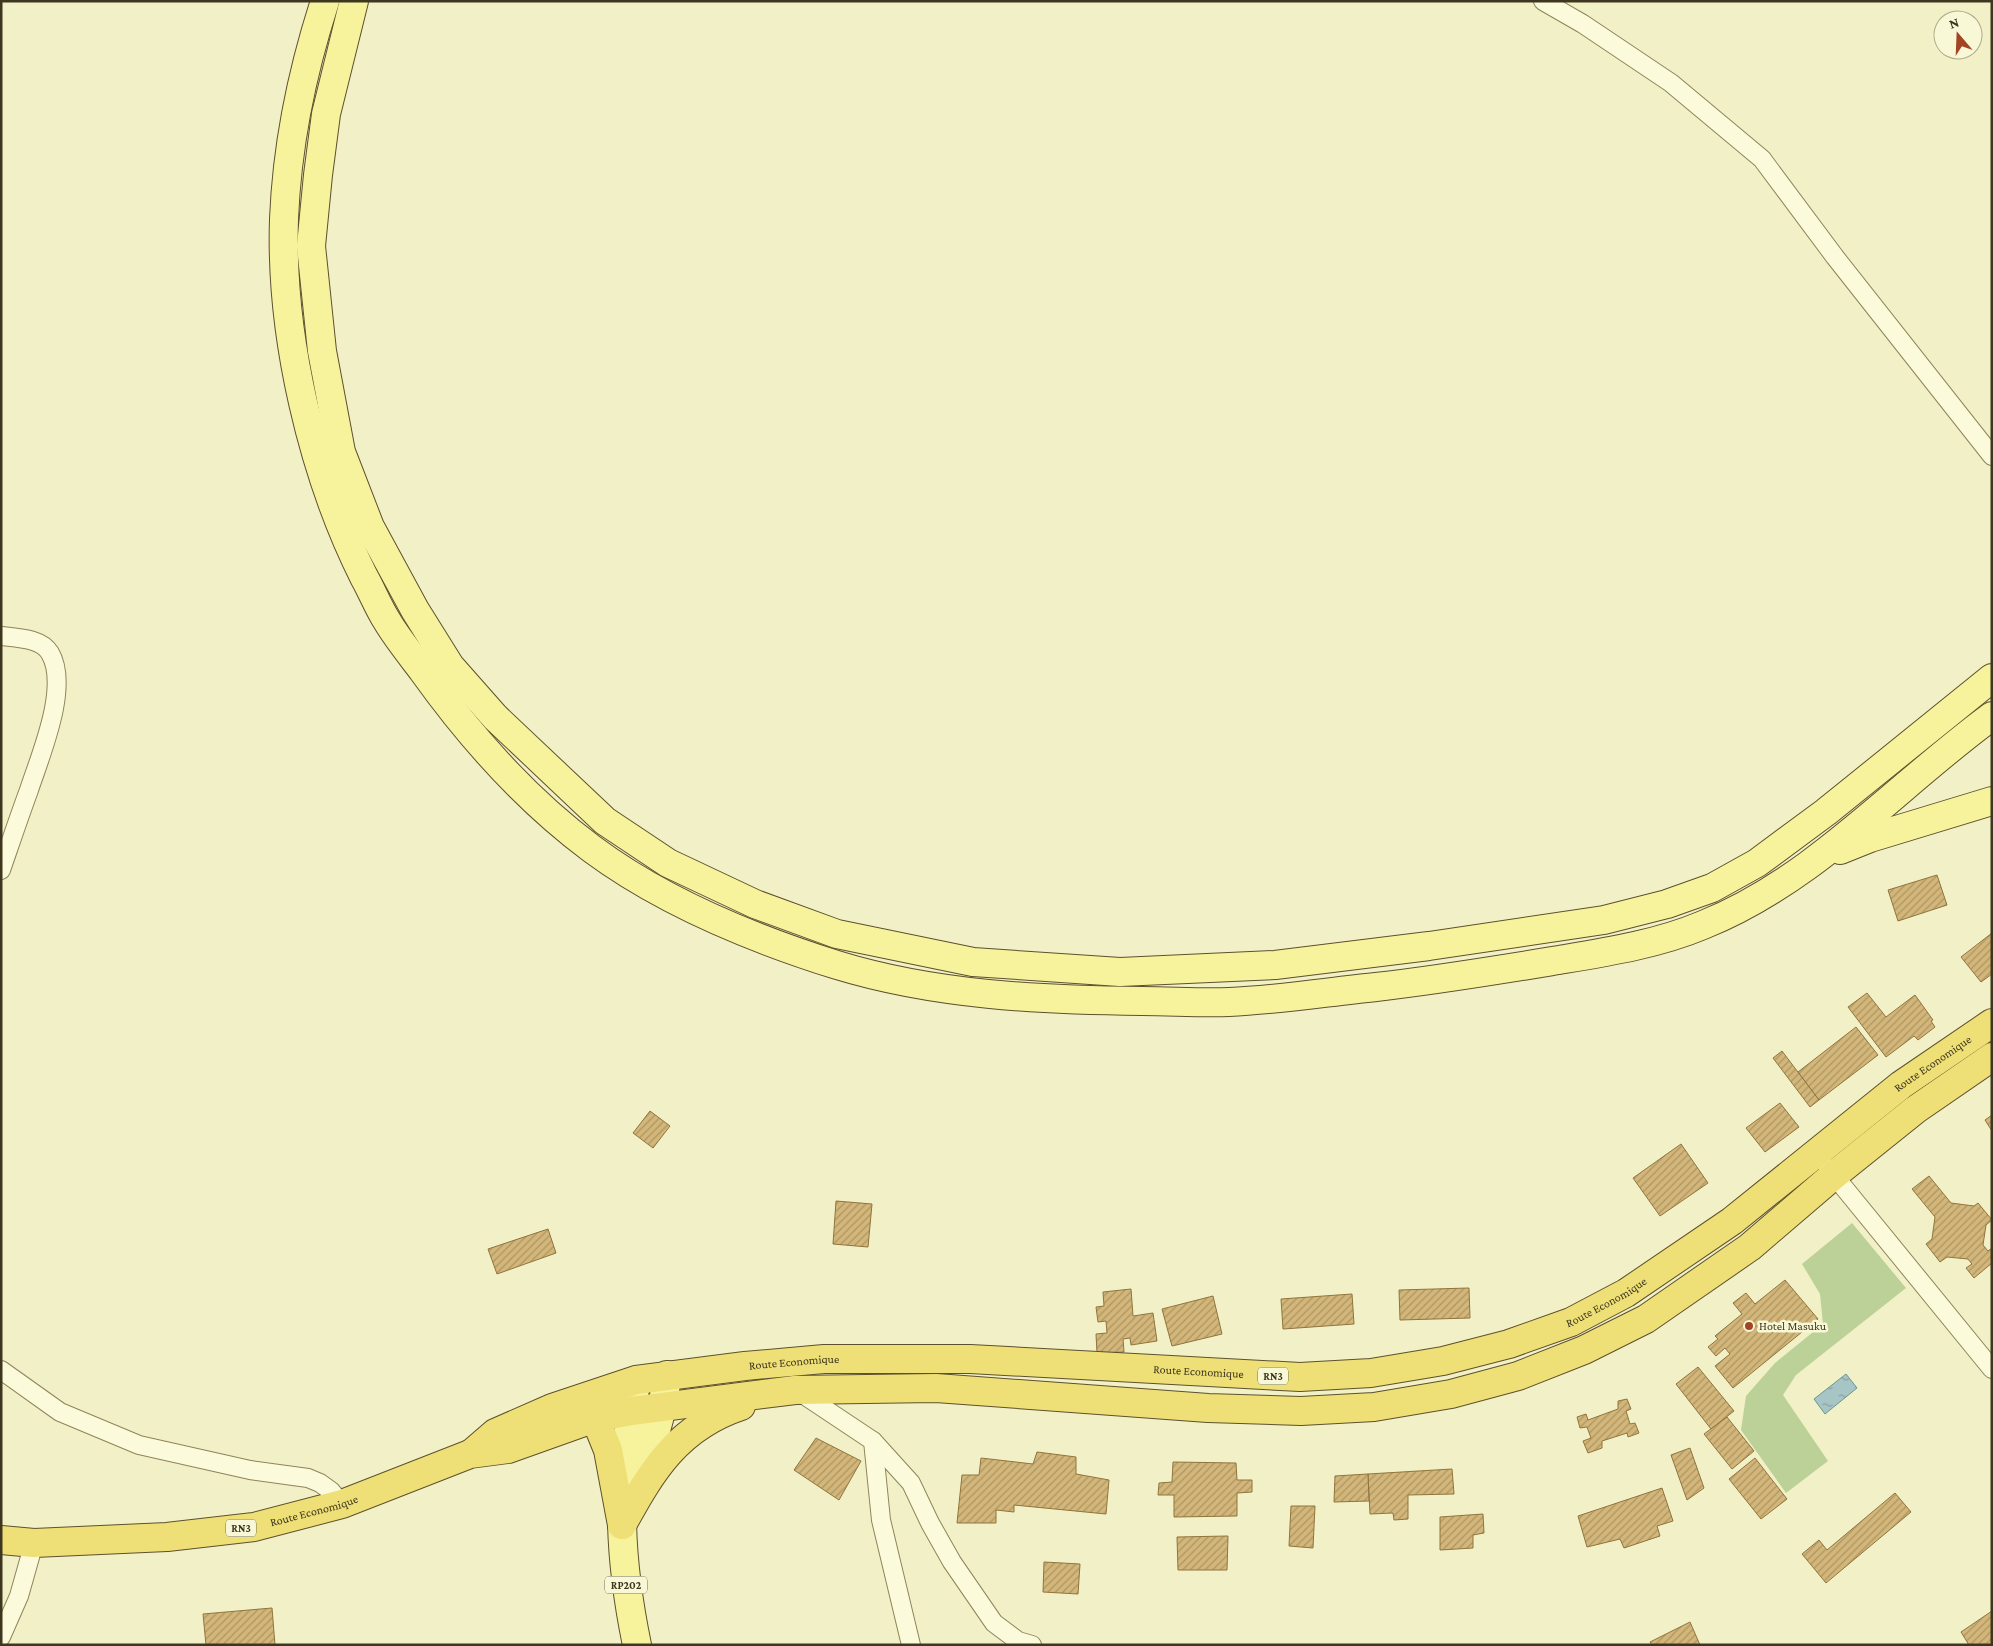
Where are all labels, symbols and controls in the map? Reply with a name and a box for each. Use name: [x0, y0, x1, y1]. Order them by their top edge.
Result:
north arrow: [1933, 10, 1983, 60]
text: N: [1947, 13, 1961, 32]
street label: Route Economique: [1891, 1032, 1974, 1095]
street label: Route Economique: [1564, 1274, 1649, 1330]
place label: Hotel Masuku: [1759, 1319, 1827, 1333]
marker: Hotel Masuku: [1743, 1320, 1755, 1332]
street label: Route Economique: [748, 1352, 839, 1373]
street label: Route Economique: [1153, 1362, 1244, 1381]
road number: RN3: [1258, 1368, 1288, 1384]
street label: Route Economique: [269, 1491, 360, 1530]
road number: RN3: [226, 1520, 256, 1536]
road number: RP202: [605, 1576, 647, 1594]

